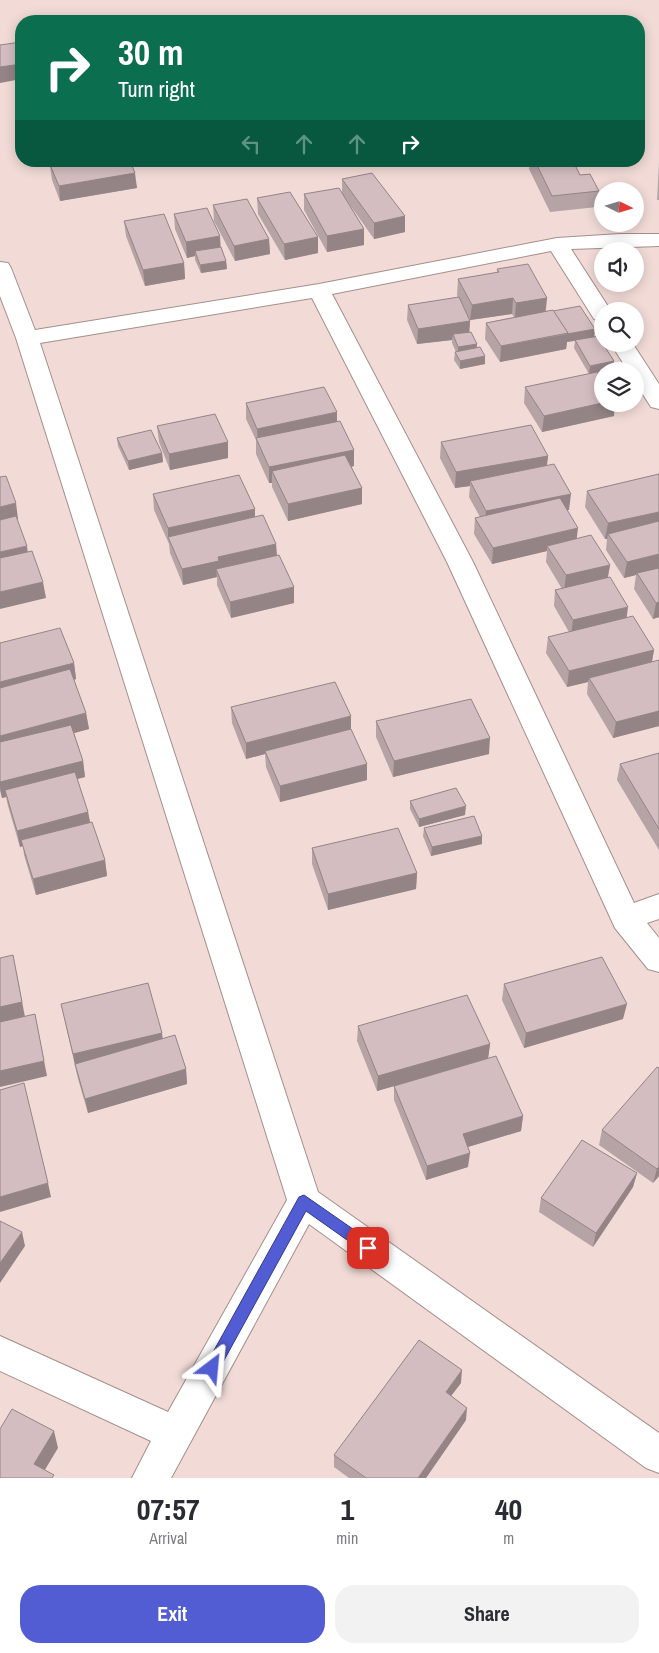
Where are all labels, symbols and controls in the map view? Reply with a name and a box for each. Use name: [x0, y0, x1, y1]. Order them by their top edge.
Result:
text: 30 m: [118, 29, 183, 76]
icon: right: [35, 35, 100, 100]
text: Turn right: [118, 74, 195, 104]
icon: left: [237, 130, 265, 158]
icon: ahead: [290, 130, 318, 158]
icon: ahead: [343, 130, 371, 158]
icon: right: [396, 130, 424, 158]
north arrow: [594, 182, 644, 232]
map controls: [594, 182, 644, 412]
button: sound: [594, 242, 644, 292]
button: search: [594, 302, 644, 352]
button: layers: [594, 362, 644, 412]
pin: [347, 1227, 389, 1269]
icon: arrive: [354, 1234, 382, 1262]
position arrow: [185, 1341, 237, 1393]
text: 07:57: [137, 1489, 200, 1529]
text: 1: [340, 1489, 354, 1529]
text: 40: [495, 1489, 522, 1529]
text: Arrival: [149, 1527, 187, 1549]
text: min: [336, 1527, 358, 1549]
text: m: [503, 1527, 514, 1549]
button: Exit: [20, 1585, 325, 1643]
button: Share: [335, 1585, 639, 1643]

